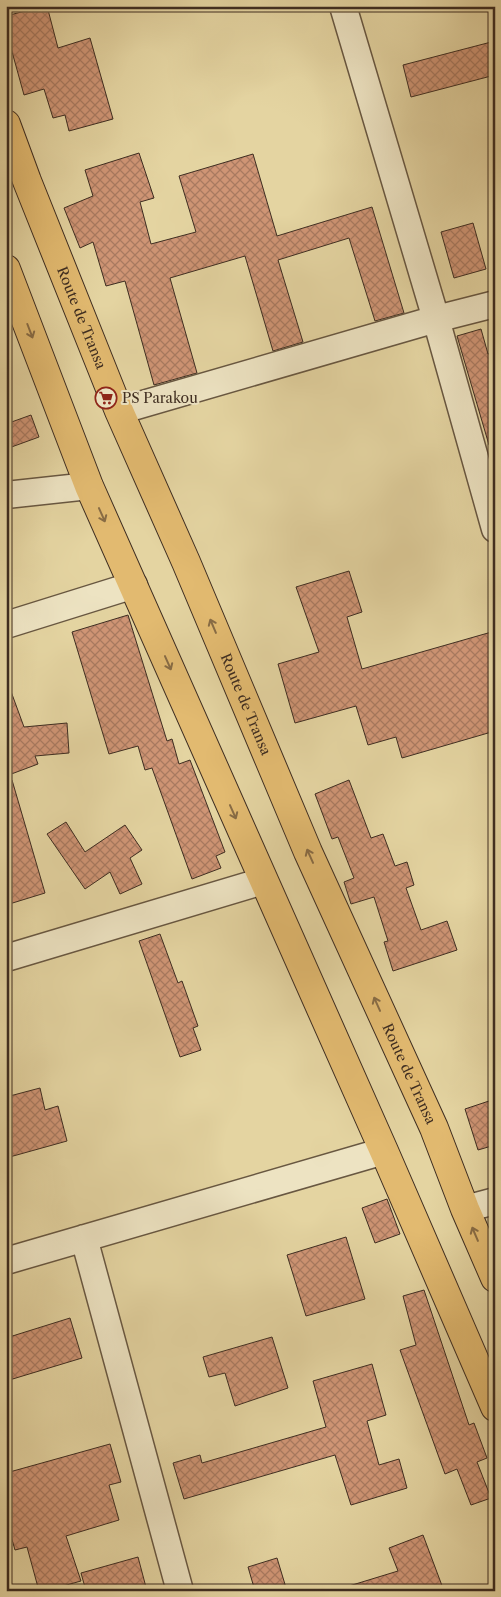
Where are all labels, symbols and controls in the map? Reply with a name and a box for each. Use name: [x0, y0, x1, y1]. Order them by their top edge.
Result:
street label: Route de Transa: [53, 264, 110, 372]
one-way arrow: [26, 323, 35, 338]
supermarket icon: PS Parakou: [94, 386, 118, 410]
place label: PS Parakou: [122, 389, 198, 407]
one-way arrow: [98, 507, 108, 522]
one-way arrow: [207, 619, 217, 634]
street label: Route de Transa: [216, 651, 275, 758]
one-way arrow: [164, 655, 174, 670]
one-way arrow: [229, 804, 239, 819]
one-way arrow: [305, 849, 315, 864]
one-way arrow: [372, 997, 382, 1012]
street label: Route de Transa: [378, 1020, 440, 1127]
one-way arrow: [470, 1227, 480, 1242]

